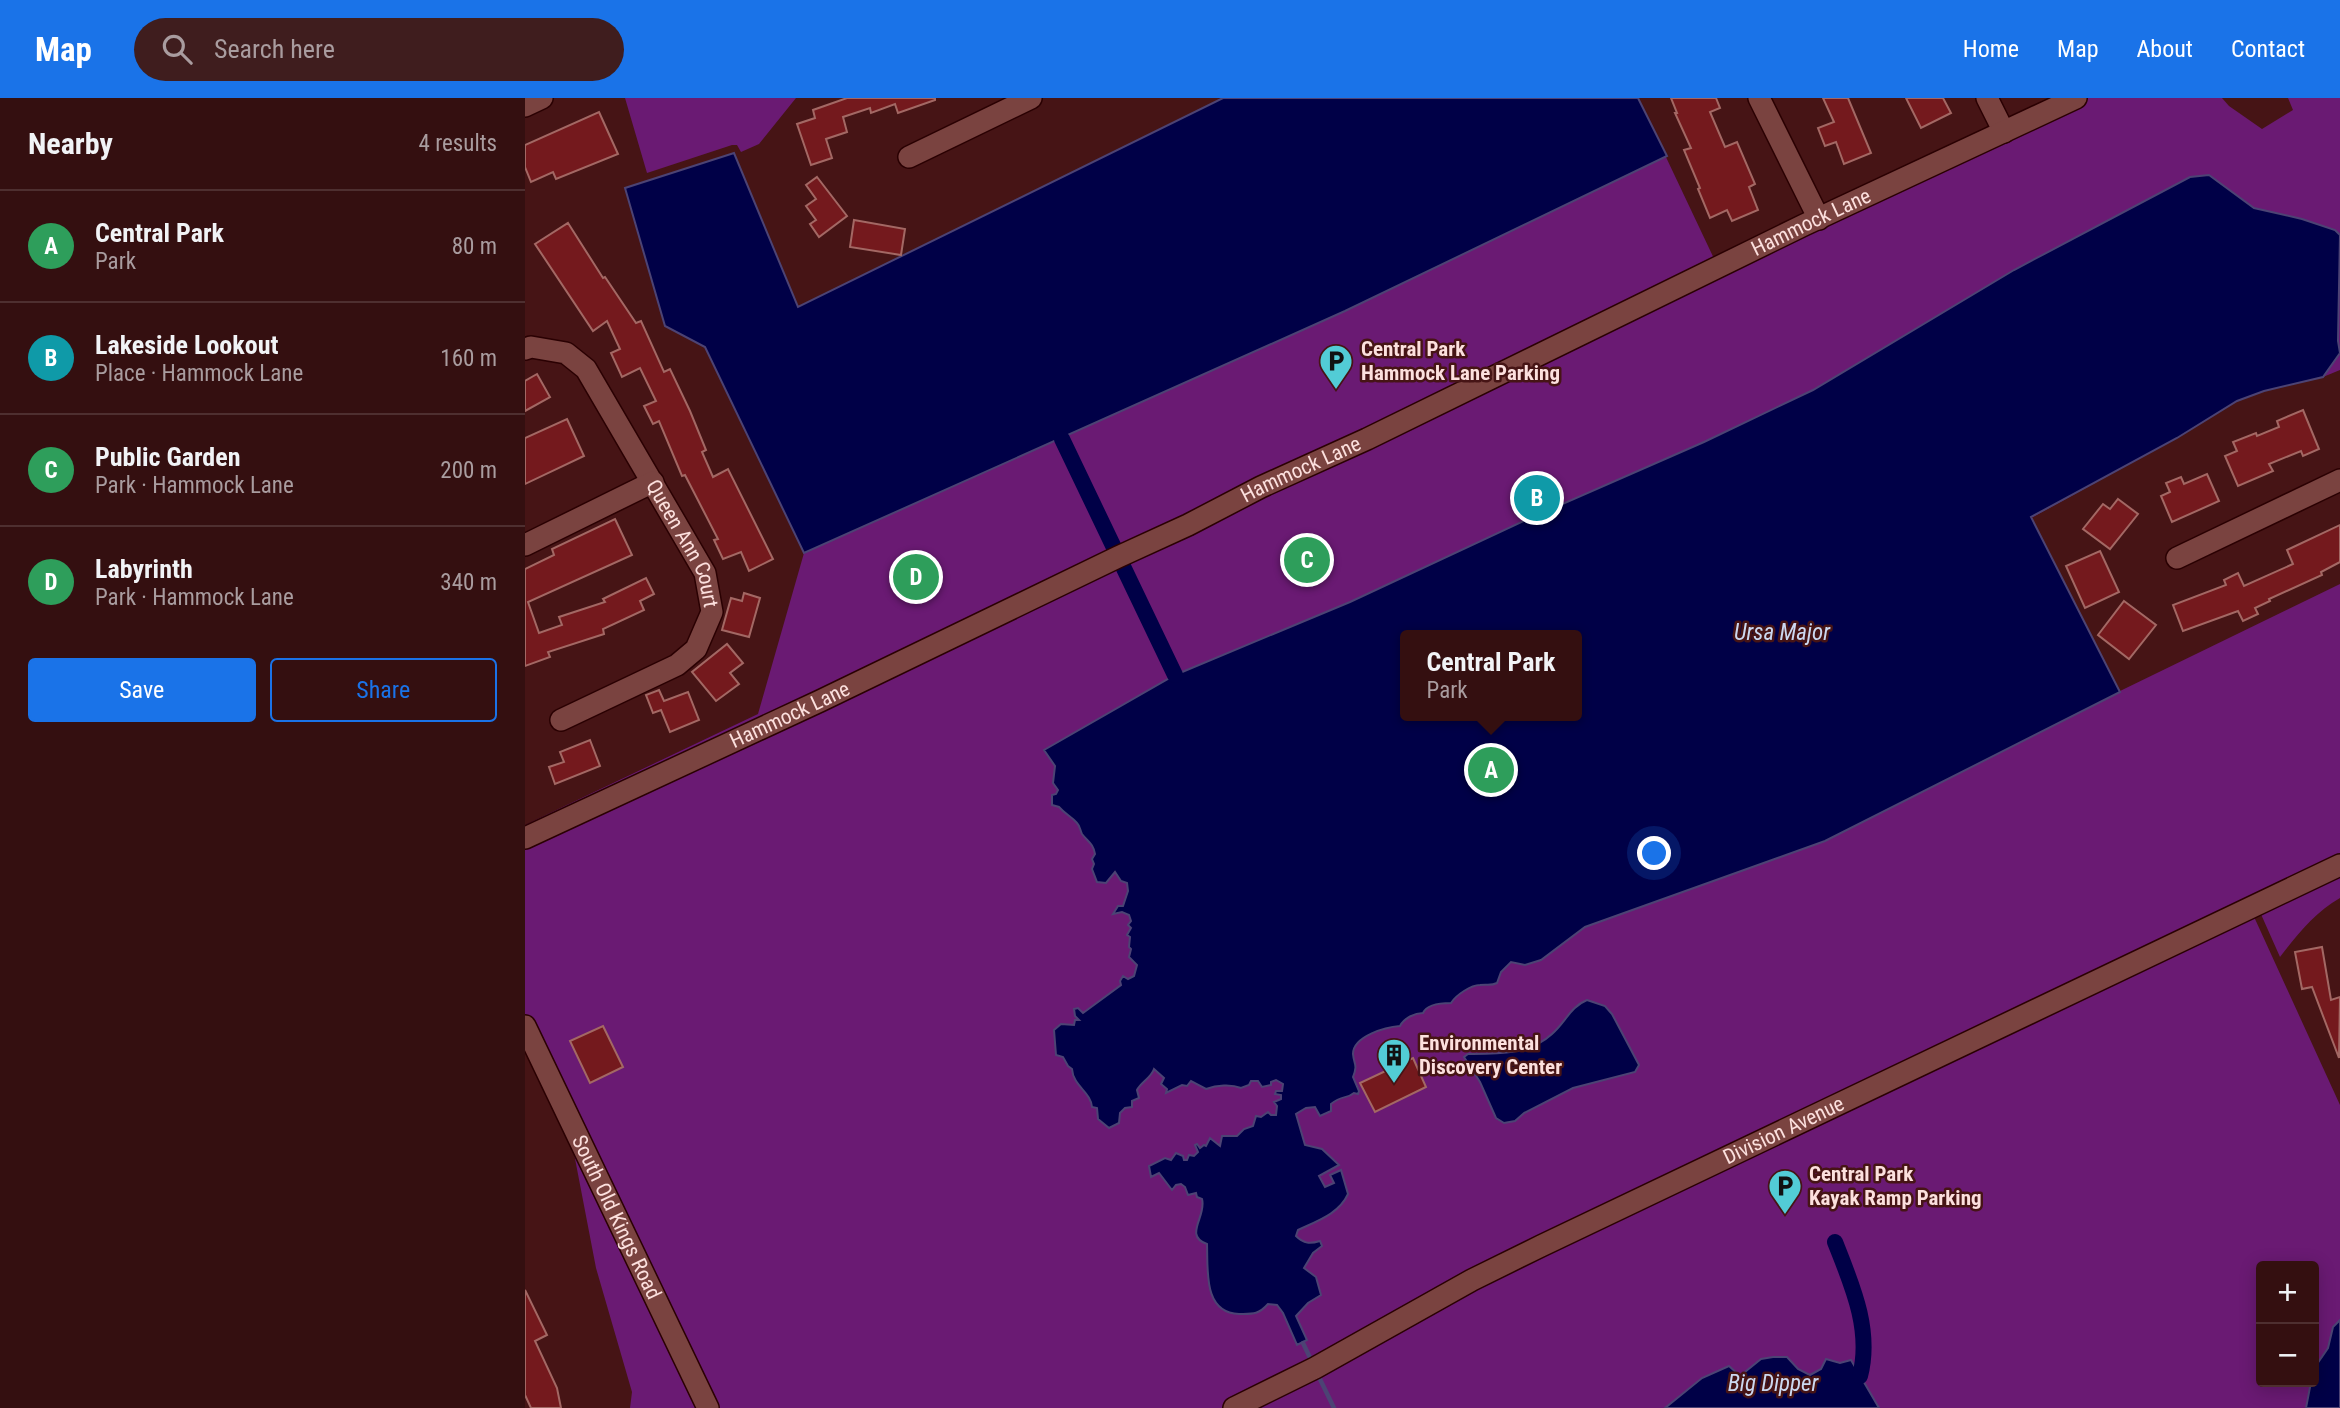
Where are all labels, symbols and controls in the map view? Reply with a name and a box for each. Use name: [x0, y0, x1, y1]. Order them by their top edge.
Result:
search box: [134, 18, 624, 81]
text: Map: [35, 30, 92, 69]
icon: search: [158, 30, 196, 68]
text: Search here: [214, 34, 335, 64]
text: Home: [1963, 35, 2019, 63]
text: Map: [2057, 35, 2099, 63]
text: About: [2137, 35, 2193, 63]
text: Contact: [2231, 35, 2305, 63]
text: Nearby: [28, 126, 113, 161]
text: 4 results: [419, 130, 497, 157]
street label: Hammock Lane: [1747, 184, 1875, 261]
text: Central Park: [95, 218, 224, 248]
text: A: [44, 233, 58, 260]
text: 80 m: [452, 233, 497, 260]
text: Park: [95, 248, 136, 275]
text: Lakeside Lookout: [95, 330, 278, 360]
place label: Central Park Hammock Lane Parking: [1361, 337, 1560, 385]
parking icon: Central Park Hammock Lane Parking: [1317, 342, 1355, 391]
text: B: [45, 345, 57, 372]
text: 160 m: [440, 345, 497, 372]
text: Place · Hammock Lane: [95, 360, 303, 387]
street label: Hammock Lane: [1237, 431, 1365, 507]
text: Public Garden: [95, 442, 240, 472]
text: C: [44, 457, 58, 484]
text: 200 m: [440, 457, 497, 484]
text: Park · Hammock Lane: [95, 472, 294, 499]
pin: B: [1514, 472, 1560, 524]
street label: Queen Ann Court: [641, 475, 723, 609]
pin: C: [1284, 534, 1330, 586]
pin: D: [893, 551, 939, 603]
text: Labyrinth: [95, 554, 193, 584]
text: D: [45, 569, 58, 596]
text: 340 m: [440, 569, 497, 596]
text: Park · Hammock Lane: [95, 584, 294, 611]
water label: Ursa Major: [1734, 619, 1831, 646]
popup: [1400, 630, 1582, 721]
text: Central Park: [1427, 647, 1555, 677]
button: Save: [28, 658, 256, 722]
button: Share: [270, 658, 497, 722]
street label: Hammock Lane: [726, 676, 854, 753]
text: Park: [1427, 677, 1468, 704]
pin: A: [1468, 744, 1514, 796]
your location: [1637, 836, 1671, 870]
place label: Environmental Discovery Center: [1419, 1031, 1562, 1079]
building icon: Environmental Discovery Center: [1375, 1036, 1413, 1085]
street label: Division Avenue: [1719, 1091, 1848, 1169]
street label: South Old Kings Road: [567, 1131, 666, 1303]
place label: Central Park Kayak Ramp Parking: [1809, 1162, 1982, 1210]
parking icon: Central Park Kayak Ramp Parking: [1766, 1167, 1804, 1216]
map controls: [2256, 1261, 2319, 1387]
button: +: [2256, 1261, 2319, 1324]
button: −: [2256, 1324, 2319, 1387]
water label: Big Dipper: [1728, 1370, 1820, 1397]

